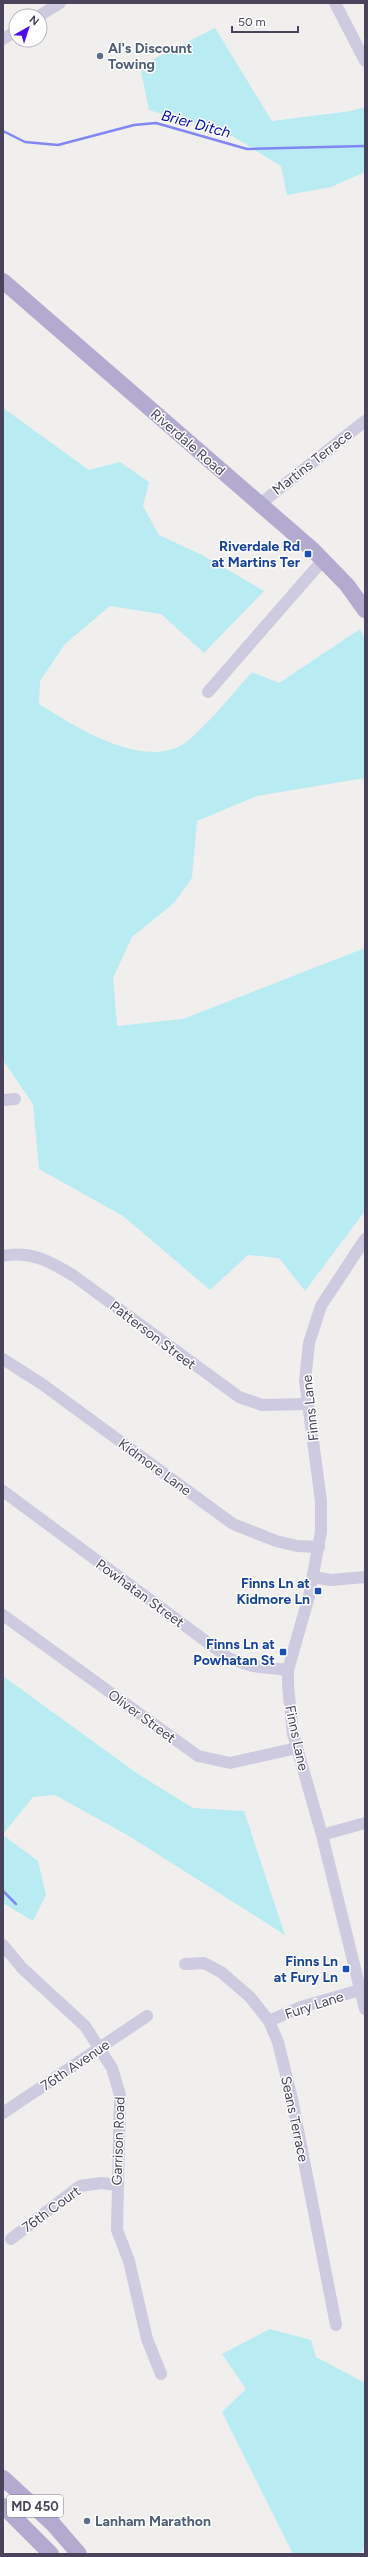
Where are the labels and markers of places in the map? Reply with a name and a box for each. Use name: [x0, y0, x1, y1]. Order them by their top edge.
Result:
place label: Al's Discount Towing: [108, 40, 192, 73]
marker: Al's Discount Towing: [95, 51, 105, 61]
place label: Riverdale Rd at Martins Ter: [211, 538, 301, 571]
marker: Riverdale Rd at Martins Ter: [303, 549, 313, 559]
place label: Finns Ln at Kidmore Ln: [236, 1575, 310, 1608]
marker: Finns Ln at Kidmore Ln: [313, 1586, 323, 1596]
place label: Finns Ln at Powhatan St: [193, 1636, 275, 1669]
marker: Finns Ln at Powhatan St: [278, 1647, 288, 1657]
place label: Finns Ln at Fury Ln: [274, 1953, 338, 1986]
marker: Finns Ln at Fury Ln: [341, 1964, 351, 1974]
place label: Lanham Marathon: [95, 2513, 211, 2530]
marker: Lanham Marathon: [82, 2516, 92, 2526]

